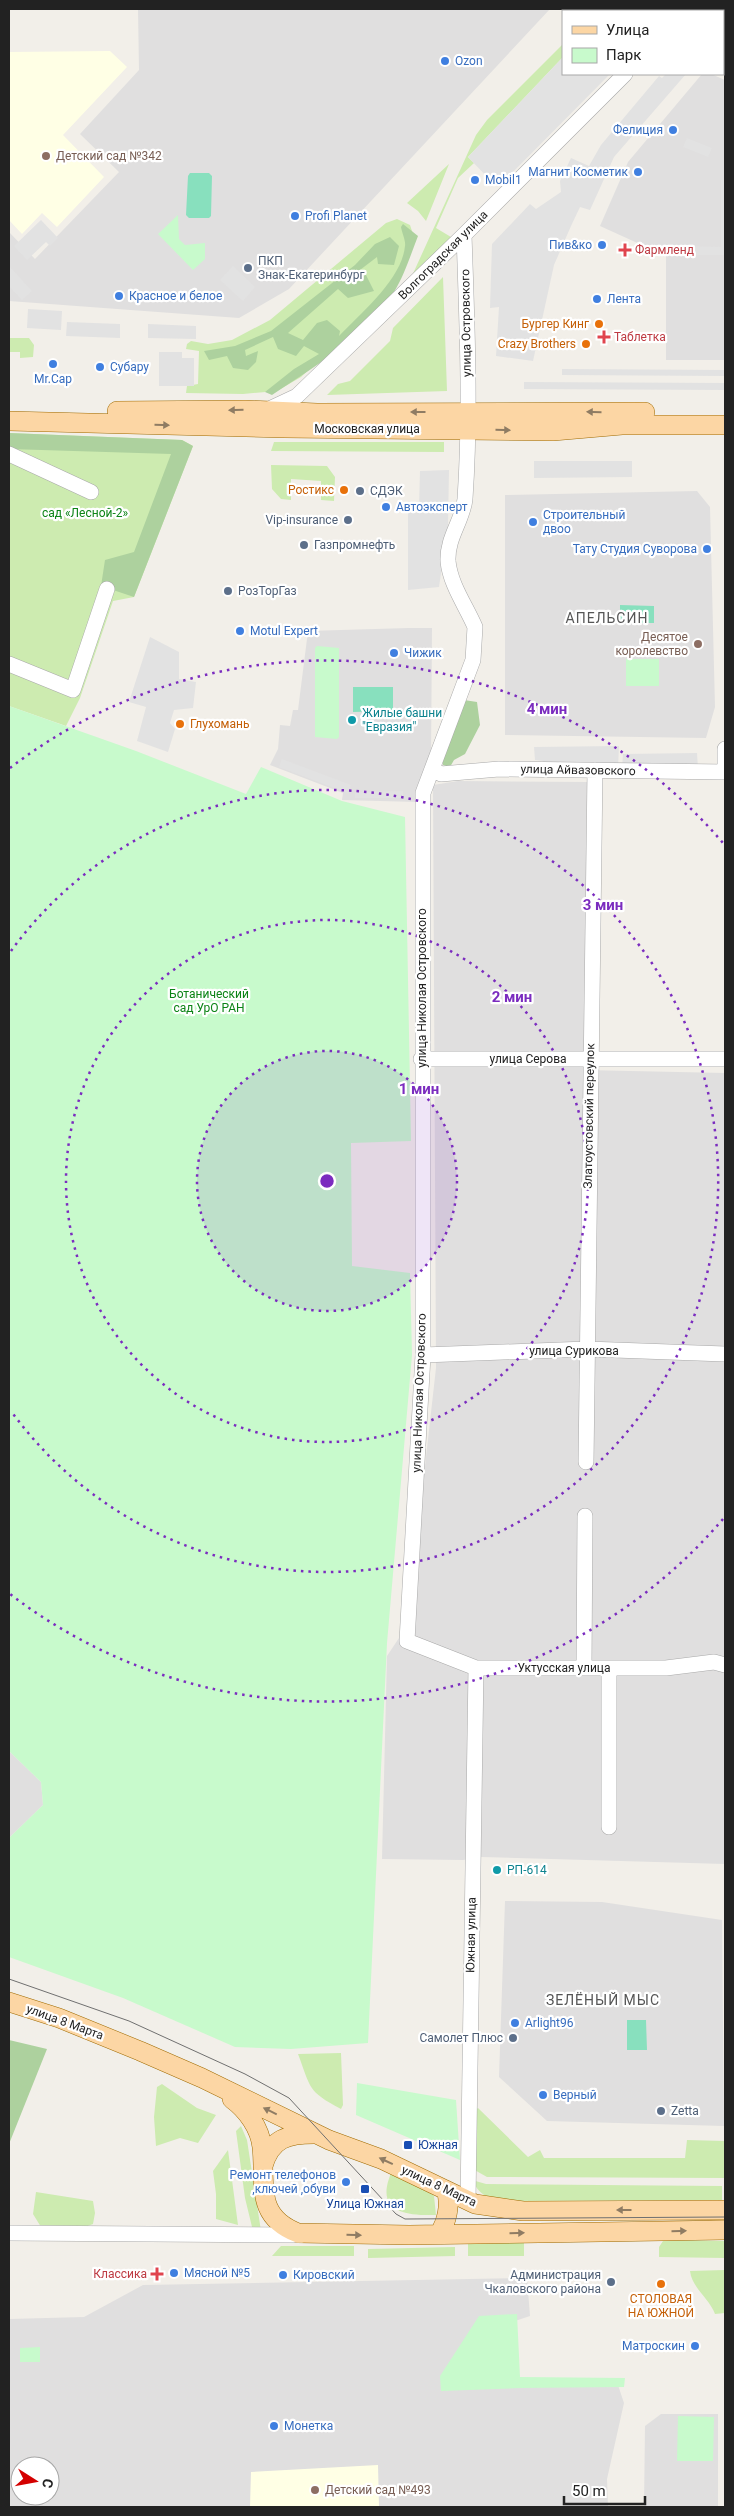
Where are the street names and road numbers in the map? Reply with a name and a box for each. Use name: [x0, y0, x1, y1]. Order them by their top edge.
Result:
street label: Волгоградская улица: [396, 208, 490, 302]
street label: улица Островского: [458, 269, 474, 377]
street label: Московская улица: [314, 422, 420, 436]
street label: улица Айвазовского: [520, 762, 636, 778]
street label: улица Николая Островского: [415, 908, 429, 1068]
street label: Златоустовский переулок: [581, 1043, 597, 1189]
street label: улица Серова: [489, 1052, 567, 1066]
street label: улица Николая Островского: [409, 1313, 429, 1473]
street label: улица Сурикова: [529, 1344, 619, 1358]
street label: Уктусская улица: [518, 1661, 610, 1675]
street label: Южная улица: [463, 1897, 479, 1973]
street label: улица 8 Марта: [24, 2002, 106, 2042]
street label: улица 8 Марта: [399, 2163, 479, 2209]

